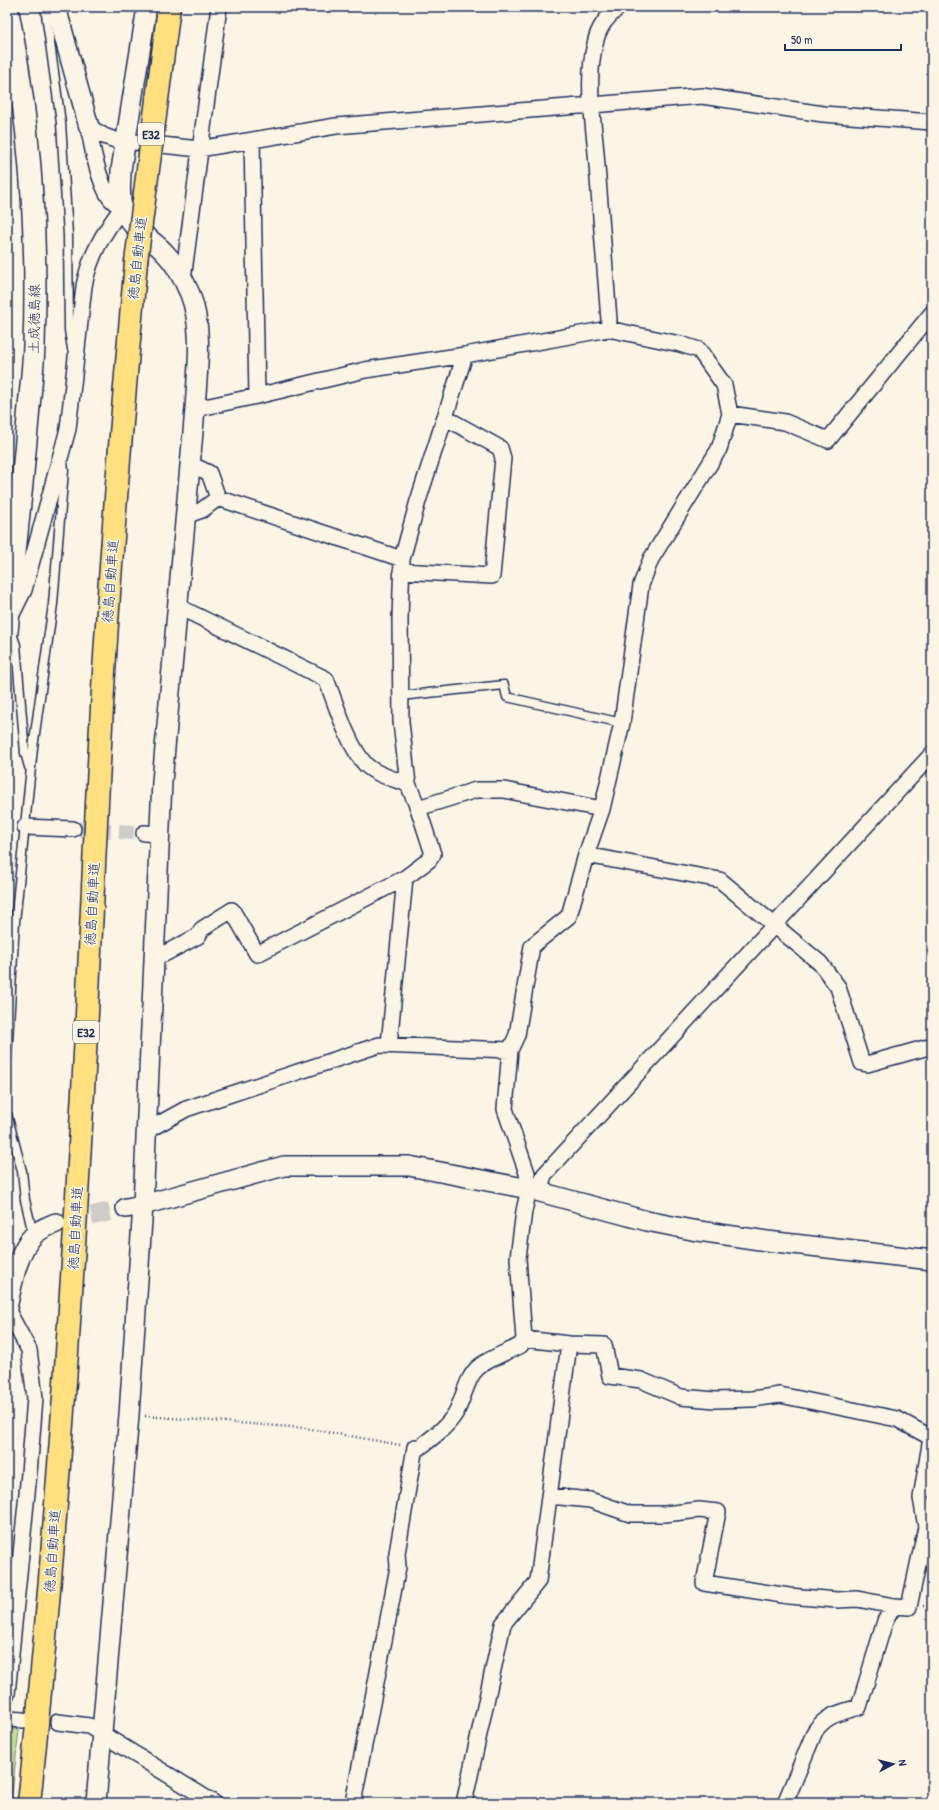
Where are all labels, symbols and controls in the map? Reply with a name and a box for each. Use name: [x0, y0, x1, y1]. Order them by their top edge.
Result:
scale bar: [785, 26, 901, 52]
text: 50 m: [791, 31, 812, 48]
road number: E32: [138, 123, 164, 145]
street label: 徳島自動車道: [123, 215, 150, 301]
street label: 土成徳島線: [23, 284, 44, 354]
street label: 徳島自動車道: [97, 538, 122, 624]
street label: 徳島自動車道: [80, 862, 103, 946]
road number: E32: [73, 1021, 99, 1043]
street label: 徳島自動車道: [63, 1186, 86, 1270]
street label: 徳島自動車道: [39, 1508, 64, 1594]
north arrow: [873, 1744, 913, 1784]
text: N: [896, 1759, 910, 1767]

